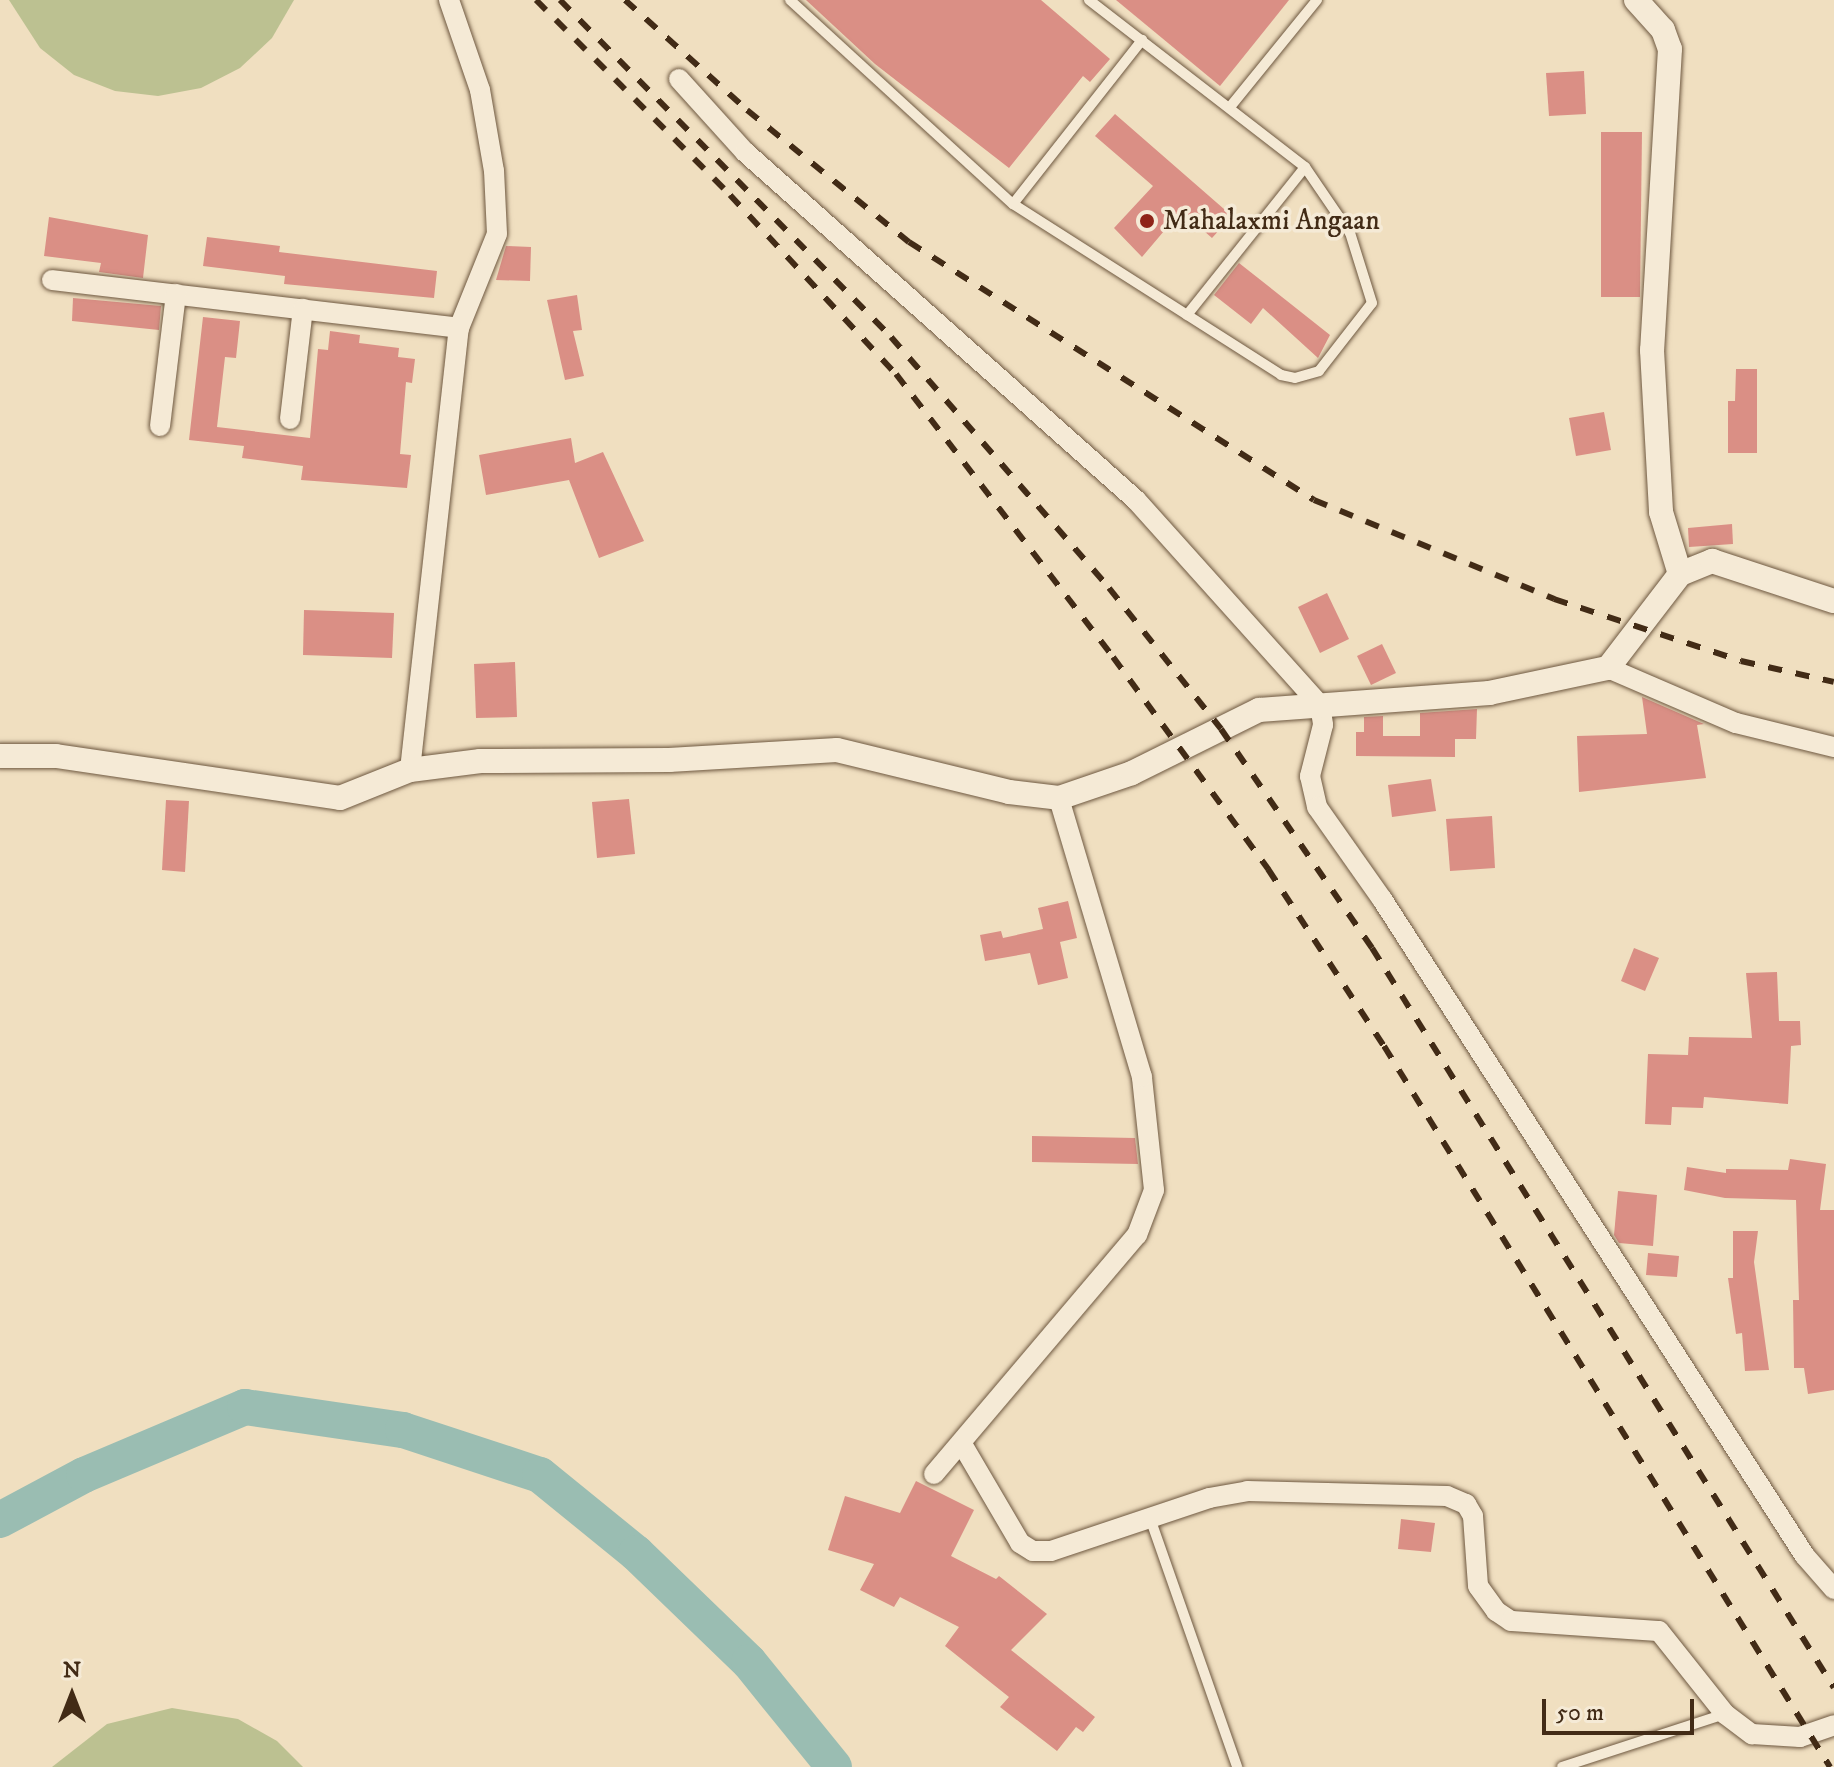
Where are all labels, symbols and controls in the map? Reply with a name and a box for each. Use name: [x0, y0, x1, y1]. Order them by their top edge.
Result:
place label: Mahalaxmi Angaan: [1163, 204, 1380, 238]
marker: Mahalaxmi Angaan: [1138, 212, 1156, 230]
north arrow: [32, 1655, 112, 1735]
text: N: [63, 1657, 81, 1684]
scale bar: [1546, 1683, 1698, 1733]
text: 50 m: [1556, 1698, 1604, 1728]

